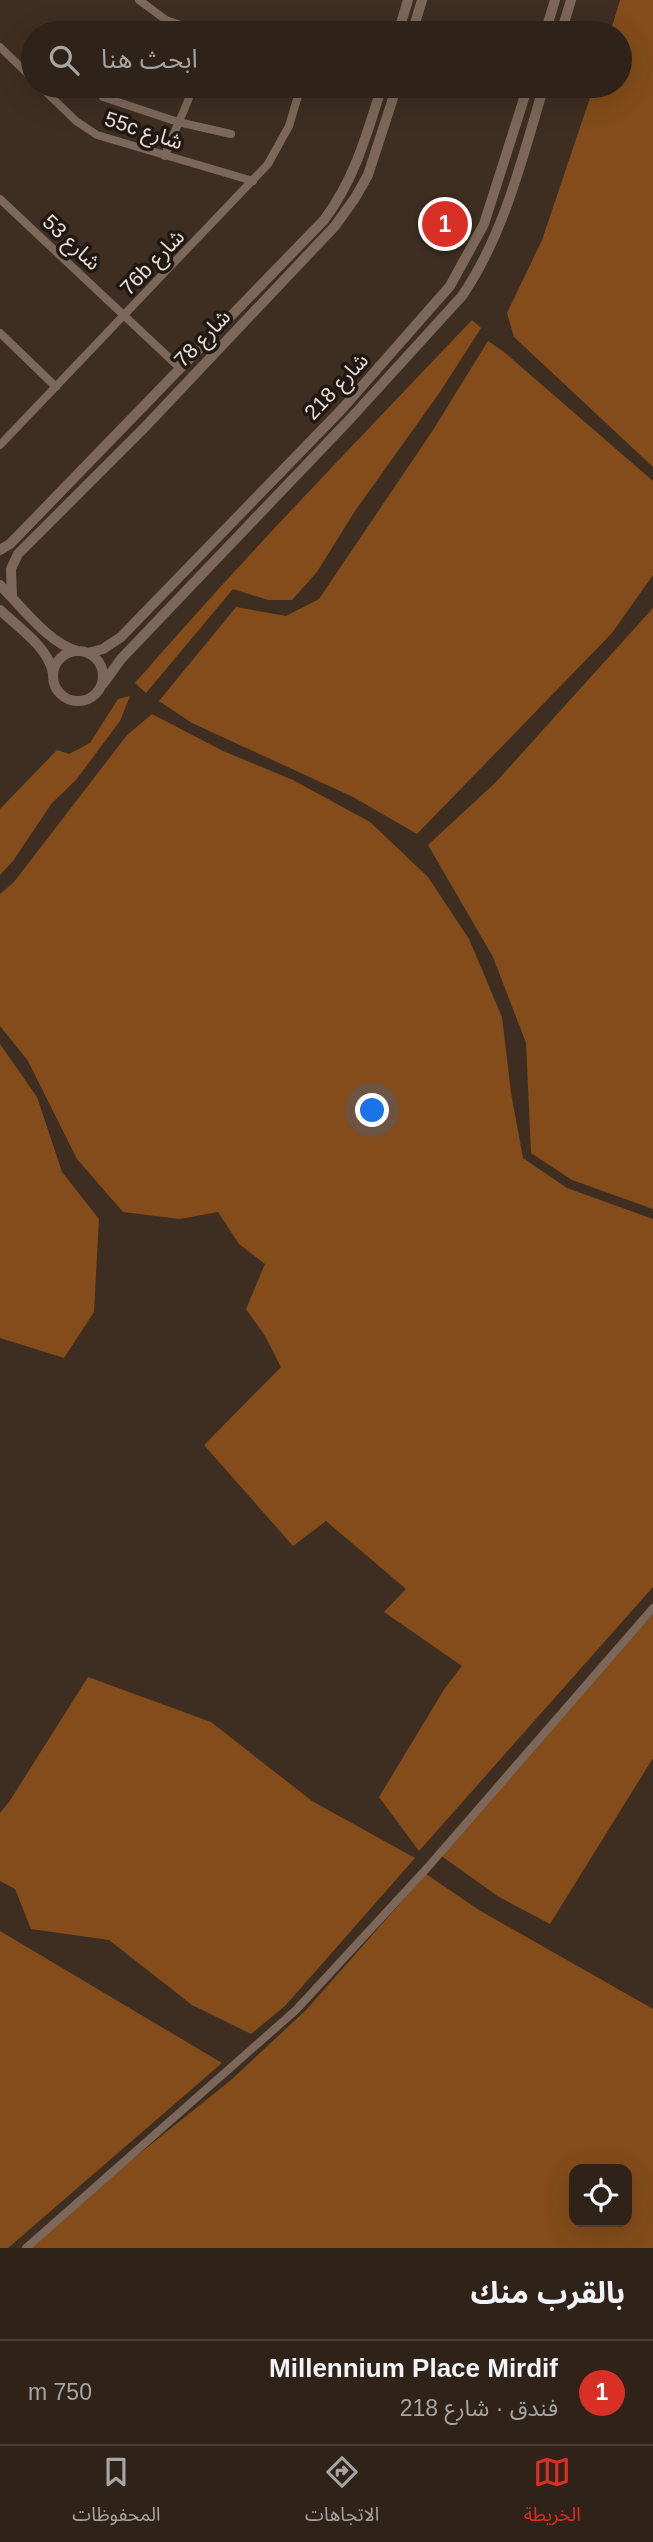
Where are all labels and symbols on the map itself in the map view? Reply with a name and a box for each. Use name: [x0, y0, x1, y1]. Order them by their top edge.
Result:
street label: 55c شارع: [101, 107, 186, 157]
pin: 1: [422, 198, 468, 250]
street label: شارع 53: [36, 210, 105, 277]
street label: 76b شارع: [115, 225, 192, 302]
street label: شارع 78: [169, 305, 238, 374]
street label: شارع 218: [300, 348, 375, 426]
your location: [355, 1093, 389, 1127]

